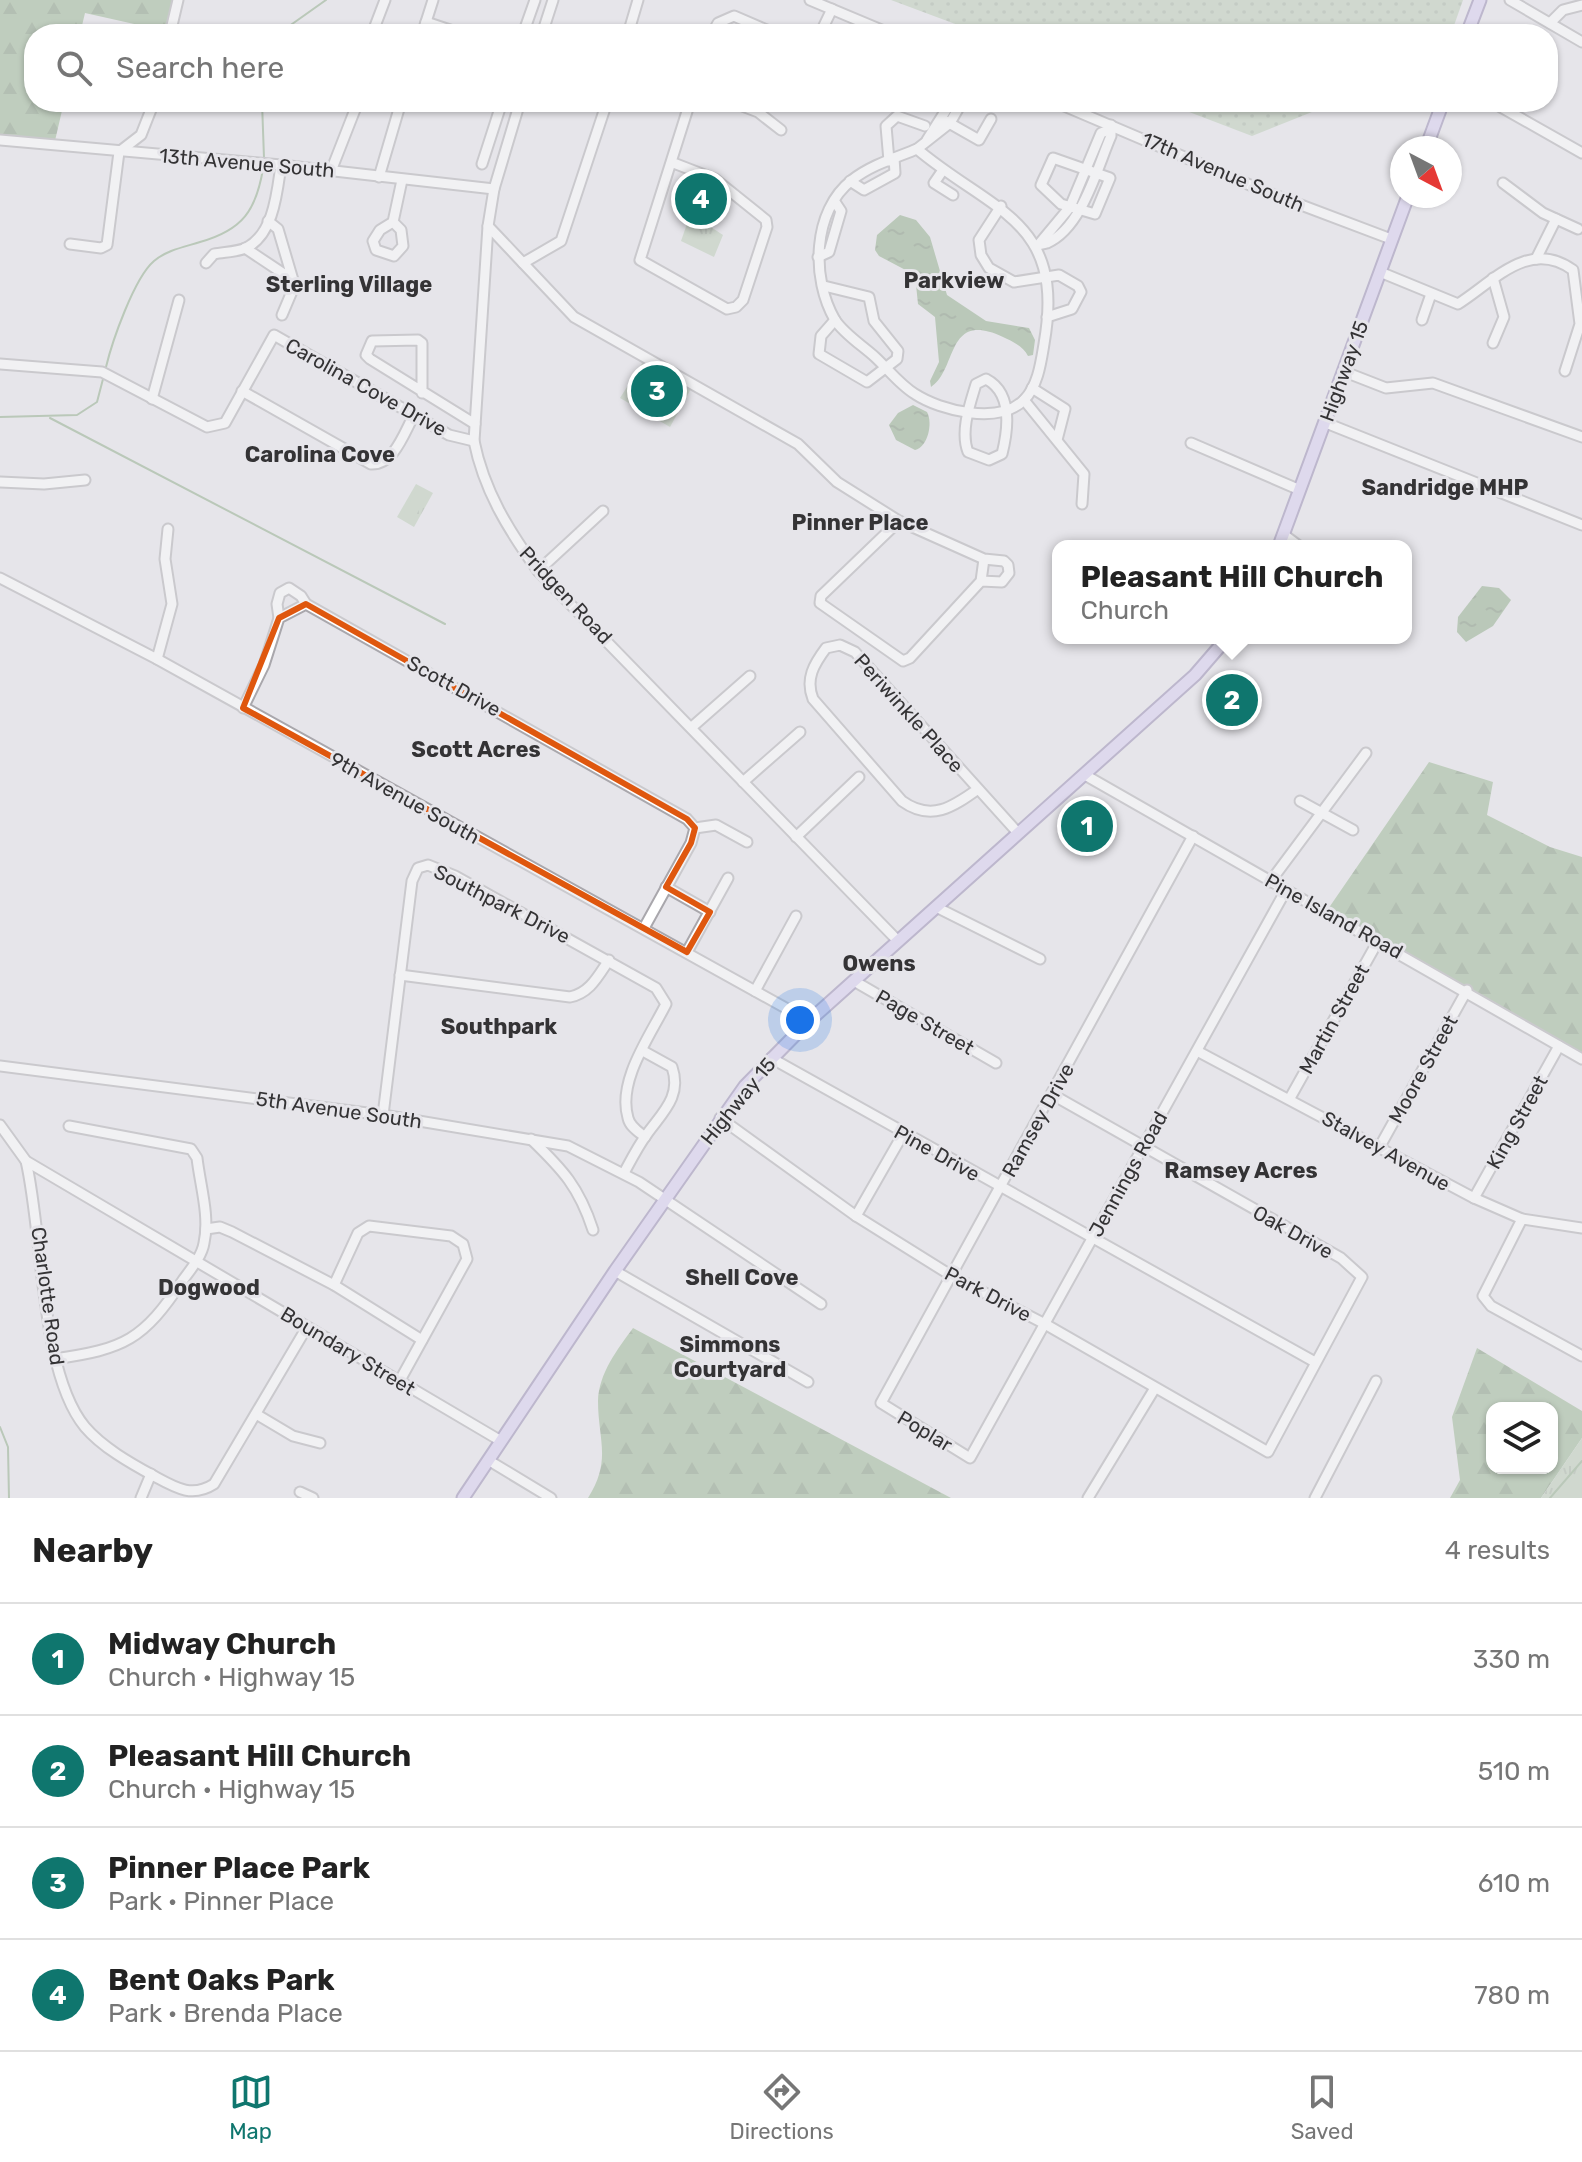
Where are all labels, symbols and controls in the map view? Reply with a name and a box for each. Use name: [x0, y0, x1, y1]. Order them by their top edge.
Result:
search box: [24, 24, 1558, 112]
icon: search: [52, 46, 96, 90]
text: Search here: [116, 50, 284, 86]
street label: 17th Avenue South: [1138, 127, 1308, 217]
north arrow: [1390, 136, 1462, 208]
street label: 13th Avenue South: [158, 143, 336, 183]
pin: 4: [675, 169, 727, 229]
district label: Parkview: [904, 267, 1005, 294]
district label: Sterling Village: [266, 271, 432, 298]
street label: Highway 15: [1315, 317, 1373, 425]
street label: Carolina Cove Drive: [281, 333, 451, 441]
pin: 3: [631, 361, 683, 421]
district label: Carolina Cove: [245, 441, 395, 468]
district label: Sandridge MHP: [1362, 474, 1529, 501]
district label: Pinner Place: [792, 509, 928, 536]
popup: [1052, 540, 1412, 644]
street label: Pridgen Road: [515, 541, 617, 649]
text: Pleasant Hill Church: [1080, 559, 1384, 595]
text: Church: [1080, 595, 1169, 626]
street label: Periwinkle Place: [849, 649, 969, 777]
street label: Scott Drive: [403, 650, 505, 722]
pin: 2: [1206, 670, 1258, 730]
district label: Scott Acres: [411, 736, 541, 763]
street label: 9th Avenue South: [326, 747, 484, 849]
pin: 1: [1061, 796, 1113, 856]
street label: Southpark Drive: [430, 859, 574, 949]
street label: Pine Island Road: [1261, 868, 1407, 964]
district label: Owens: [842, 950, 916, 977]
street label: Martin Street: [1294, 960, 1374, 1078]
street label: Page Street: [872, 984, 979, 1060]
your location: [780, 1000, 820, 1040]
street label: Moore Street: [1383, 1010, 1463, 1127]
district label: Southpark: [441, 1013, 557, 1040]
street label: Highway 15: [695, 1052, 781, 1150]
street label: Ramsey Drive: [997, 1059, 1079, 1181]
street label: King Street: [1481, 1071, 1553, 1173]
street label: 5th Avenue South: [255, 1086, 423, 1134]
street label: Stalvey Avenue: [1318, 1106, 1454, 1196]
street label: Jennings Road: [1084, 1107, 1172, 1241]
street label: Pine Drive: [890, 1120, 984, 1186]
district label: Ramsey Acres: [1164, 1157, 1318, 1184]
street label: Oak Drive: [1249, 1200, 1337, 1264]
street label: Charlotte Road: [26, 1225, 70, 1367]
street label: Park Drive: [941, 1261, 1035, 1327]
district label: Shell Cove: [685, 1264, 799, 1291]
district label: Dogwood: [158, 1274, 260, 1301]
street label: Boundary Street: [276, 1301, 420, 1401]
district label: Simmons Courtyard: [674, 1331, 786, 1383]
map controls: [1486, 1402, 1558, 1474]
button: layers: [1486, 1402, 1558, 1474]
street label: Poplar: [893, 1405, 957, 1457]
text: Nearby: [32, 1530, 153, 1571]
text: 4 results: [1445, 1535, 1550, 1566]
text: Midway Church: [108, 1626, 336, 1662]
text: 1: [52, 1644, 64, 1675]
text: 330 m: [1473, 1644, 1550, 1675]
text: Church · Highway 15: [108, 1662, 355, 1693]
text: Pleasant Hill Church: [108, 1738, 411, 1774]
text: 2: [50, 1756, 66, 1787]
text: 510 m: [1478, 1756, 1550, 1787]
text: Church · Highway 15: [108, 1774, 355, 1805]
text: Pinner Place Park: [108, 1850, 370, 1886]
text: 3: [49, 1868, 67, 1899]
text: 610 m: [1478, 1868, 1550, 1899]
text: Park · Pinner Place: [108, 1886, 334, 1917]
text: Bent Oaks Park: [108, 1962, 335, 1998]
text: 4: [49, 1980, 67, 2011]
text: 780 m: [1474, 1980, 1550, 2011]
text: Park · Brenda Place: [108, 1998, 343, 2029]
tab: Map: [229, 2070, 273, 2145]
tab: Directions: [730, 2070, 834, 2145]
tab: Saved: [1291, 2070, 1354, 2145]

